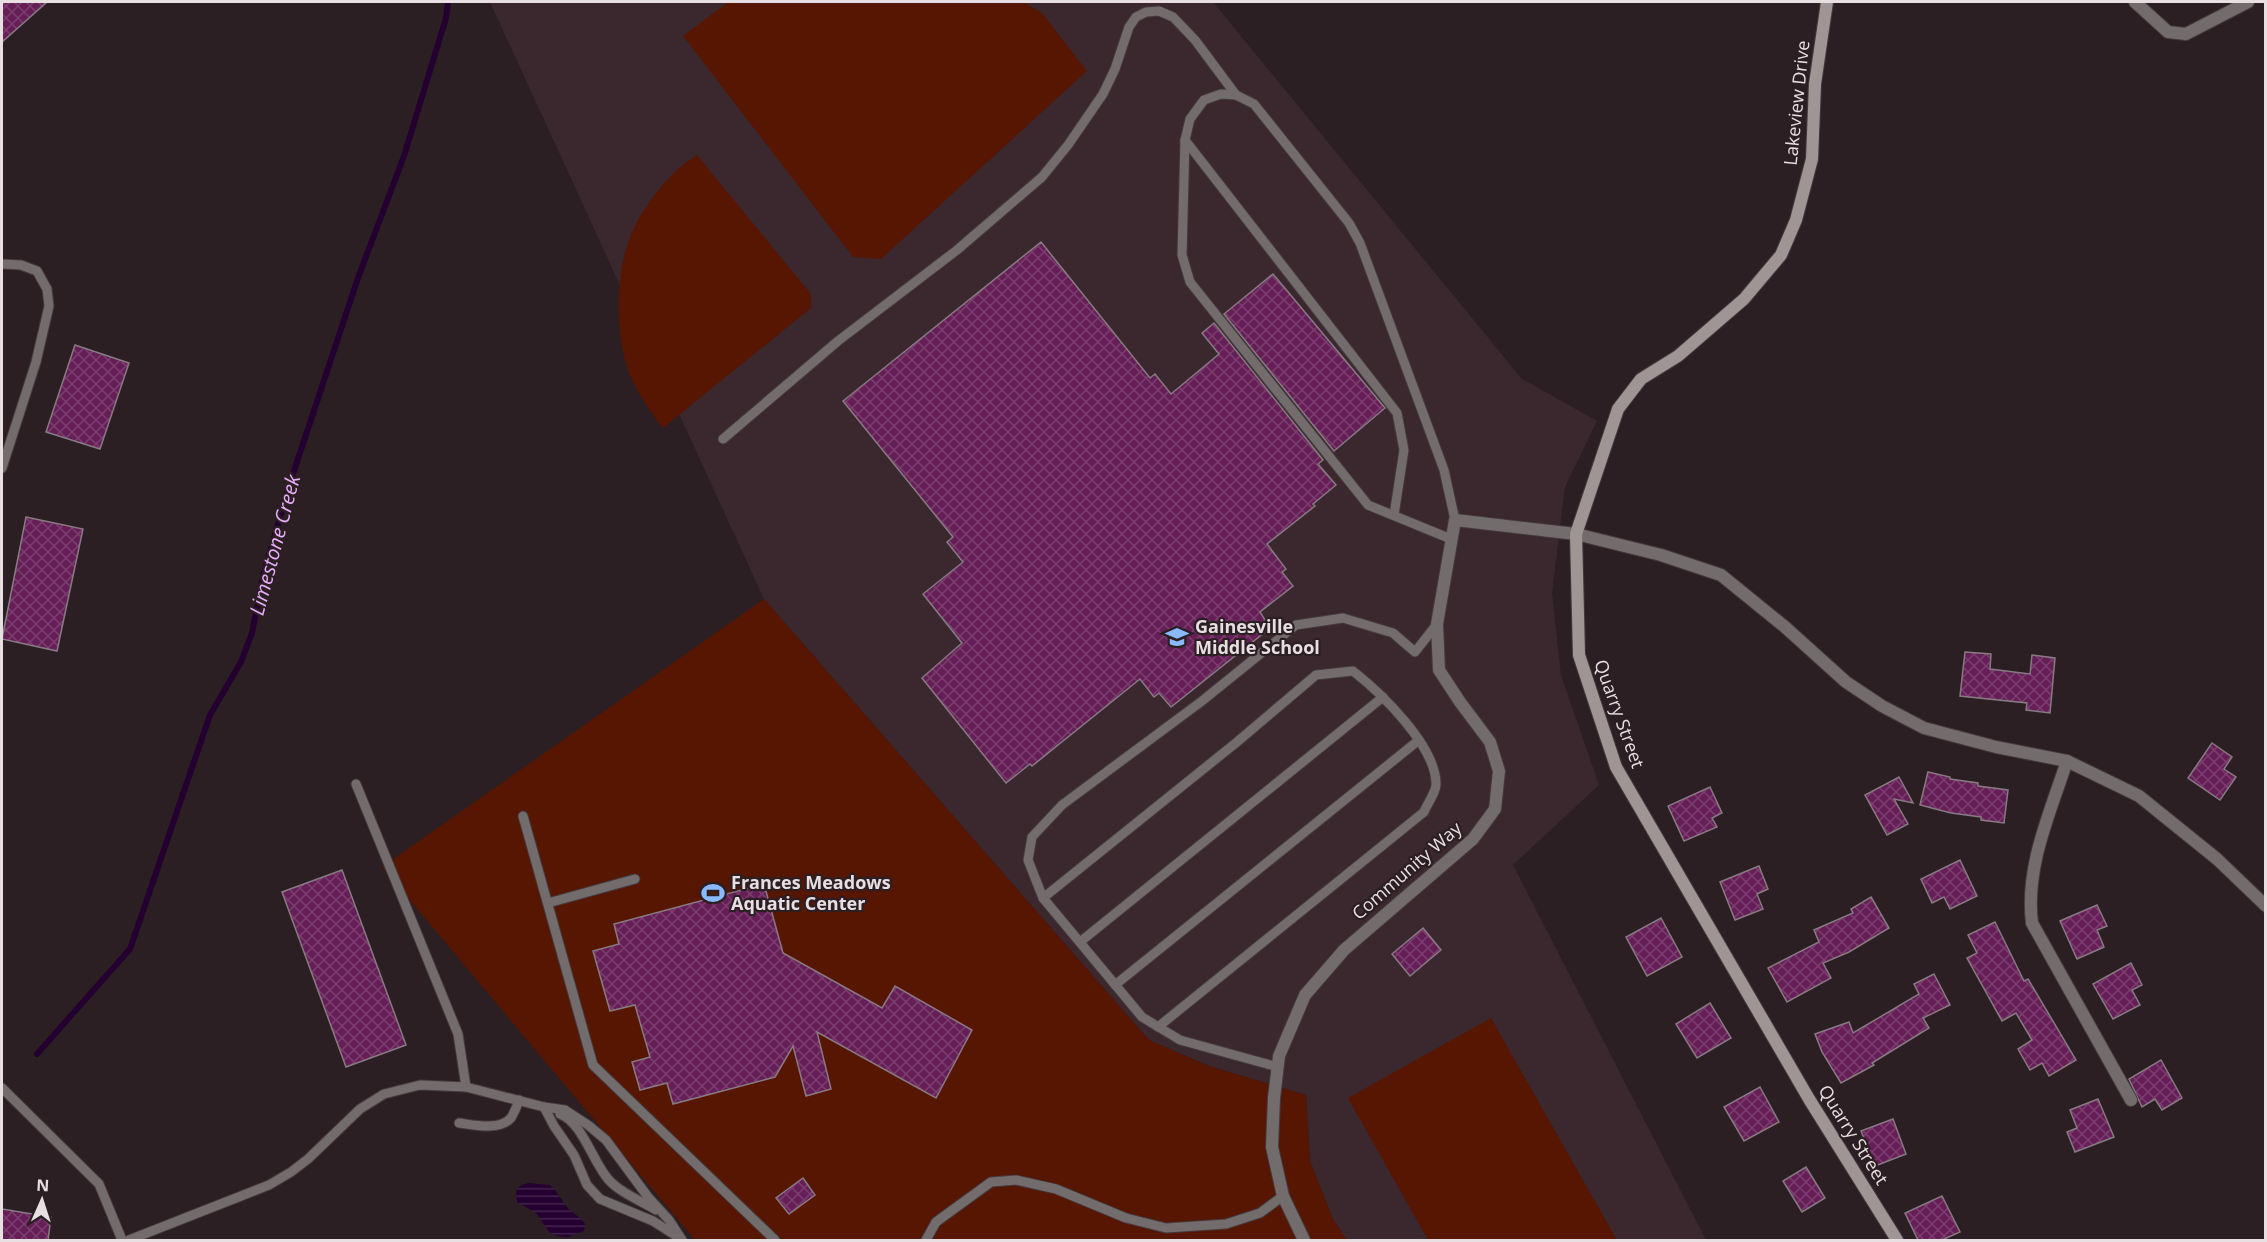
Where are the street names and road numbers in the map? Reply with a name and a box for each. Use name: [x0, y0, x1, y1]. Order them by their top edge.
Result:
street label: Lakeview Drive: [1778, 39, 1814, 166]
street label: Quarry Street: [1589, 656, 1651, 771]
street label: Community Way: [1346, 815, 1467, 925]
street label: Quarry Street: [1814, 1080, 1894, 1189]

